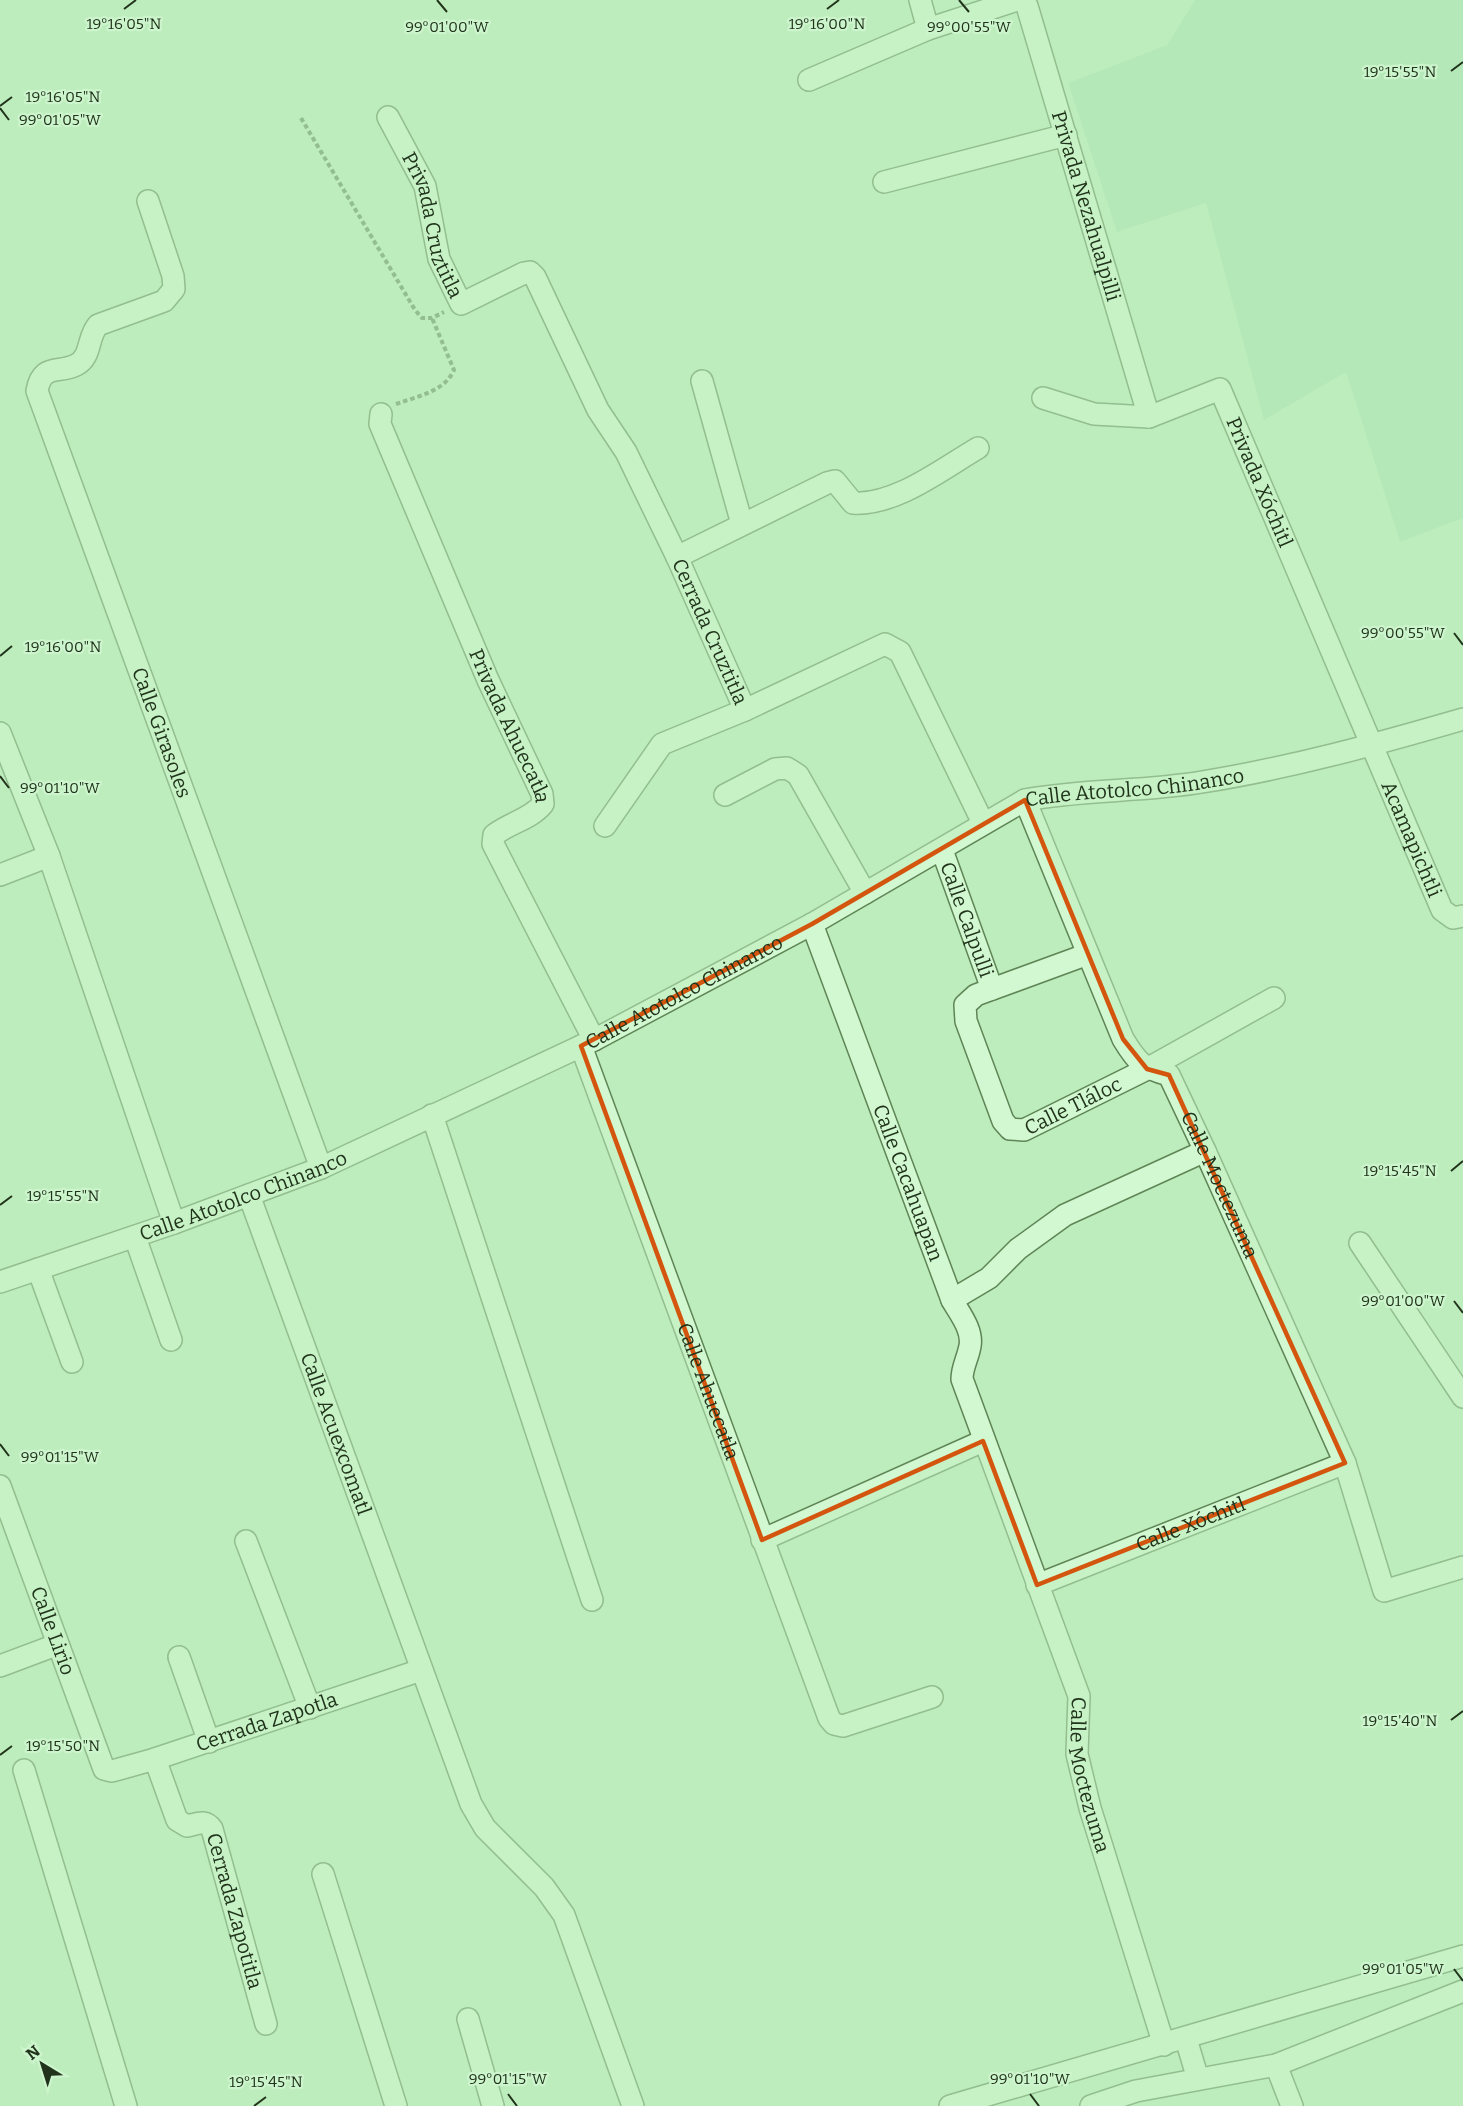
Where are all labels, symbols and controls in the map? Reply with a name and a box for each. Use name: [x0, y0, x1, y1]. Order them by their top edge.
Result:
text: 19°16'05"N: [87, 15, 162, 33]
text: 19°16'00"N: [789, 15, 865, 33]
text: 99°01'00"W: [405, 18, 489, 36]
text: 99°00'55"W: [927, 18, 1012, 36]
text: 19°15'55"N: [1364, 63, 1436, 81]
text: 19°16'05"N: [26, 88, 101, 106]
street label: Privada Nezahualpilli: [1047, 108, 1126, 304]
text: 99°01'05"W: [19, 111, 102, 129]
street label: Privada Cruztitla: [397, 148, 468, 302]
street label: Privada Xóchitl: [1221, 413, 1298, 551]
street label: Cerrada Cruztitla: [667, 555, 753, 708]
text: 99°00'55"W: [1361, 624, 1446, 642]
text: 19°16'00"N: [25, 638, 101, 656]
street label: Privada Ahuecatla: [464, 645, 555, 804]
street label: Calle Girasoles: [127, 664, 197, 801]
street label: Calle Atotolco Chinanco: [1023, 763, 1246, 812]
street label: Acamapichtli: [1376, 777, 1447, 901]
text: 99°01'10"W: [20, 779, 101, 797]
street label: Calle Calpulli: [935, 859, 999, 981]
street label: Calle Atotolco Chinanco: [581, 930, 787, 1054]
street label: Calle Tláloc: [1020, 1072, 1125, 1140]
street label: Calle Cacahuapan: [868, 1101, 949, 1265]
street label: Calle Moctezuma: [1176, 1107, 1264, 1262]
street label: Calle Atotolco Chinanco: [136, 1146, 351, 1246]
text: 19°15'45"N: [1363, 1162, 1437, 1180]
text: 19°15'55"N: [27, 1187, 99, 1205]
text: 99°01'00"W: [1361, 1292, 1445, 1310]
street label: Calle Ahuecatla: [672, 1320, 745, 1463]
street label: Calle Acuexcomatl: [295, 1349, 377, 1518]
text: 99°01'15"W: [21, 1448, 100, 1466]
street label: Calle Xóchitl: [1132, 1492, 1249, 1557]
street label: Calle Lirio: [26, 1583, 80, 1678]
street label: Cerrada Zapotla: [193, 1687, 340, 1757]
street label: Calle Moctezuma: [1064, 1696, 1115, 1856]
text: 19°15'40"N: [1363, 1712, 1438, 1730]
text: 19°15'50"N: [26, 1737, 100, 1755]
street label: Cerrada Zapotitla: [202, 1830, 268, 1992]
text: 99°01'05"W: [1362, 1960, 1445, 1978]
north arrow: [12, 2034, 72, 2094]
text: N: [22, 2041, 44, 2064]
text: 99°01'15"W: [469, 2070, 548, 2088]
text: 99°01'10"W: [990, 2070, 1071, 2088]
text: 19°15'45"N: [229, 2073, 303, 2091]

